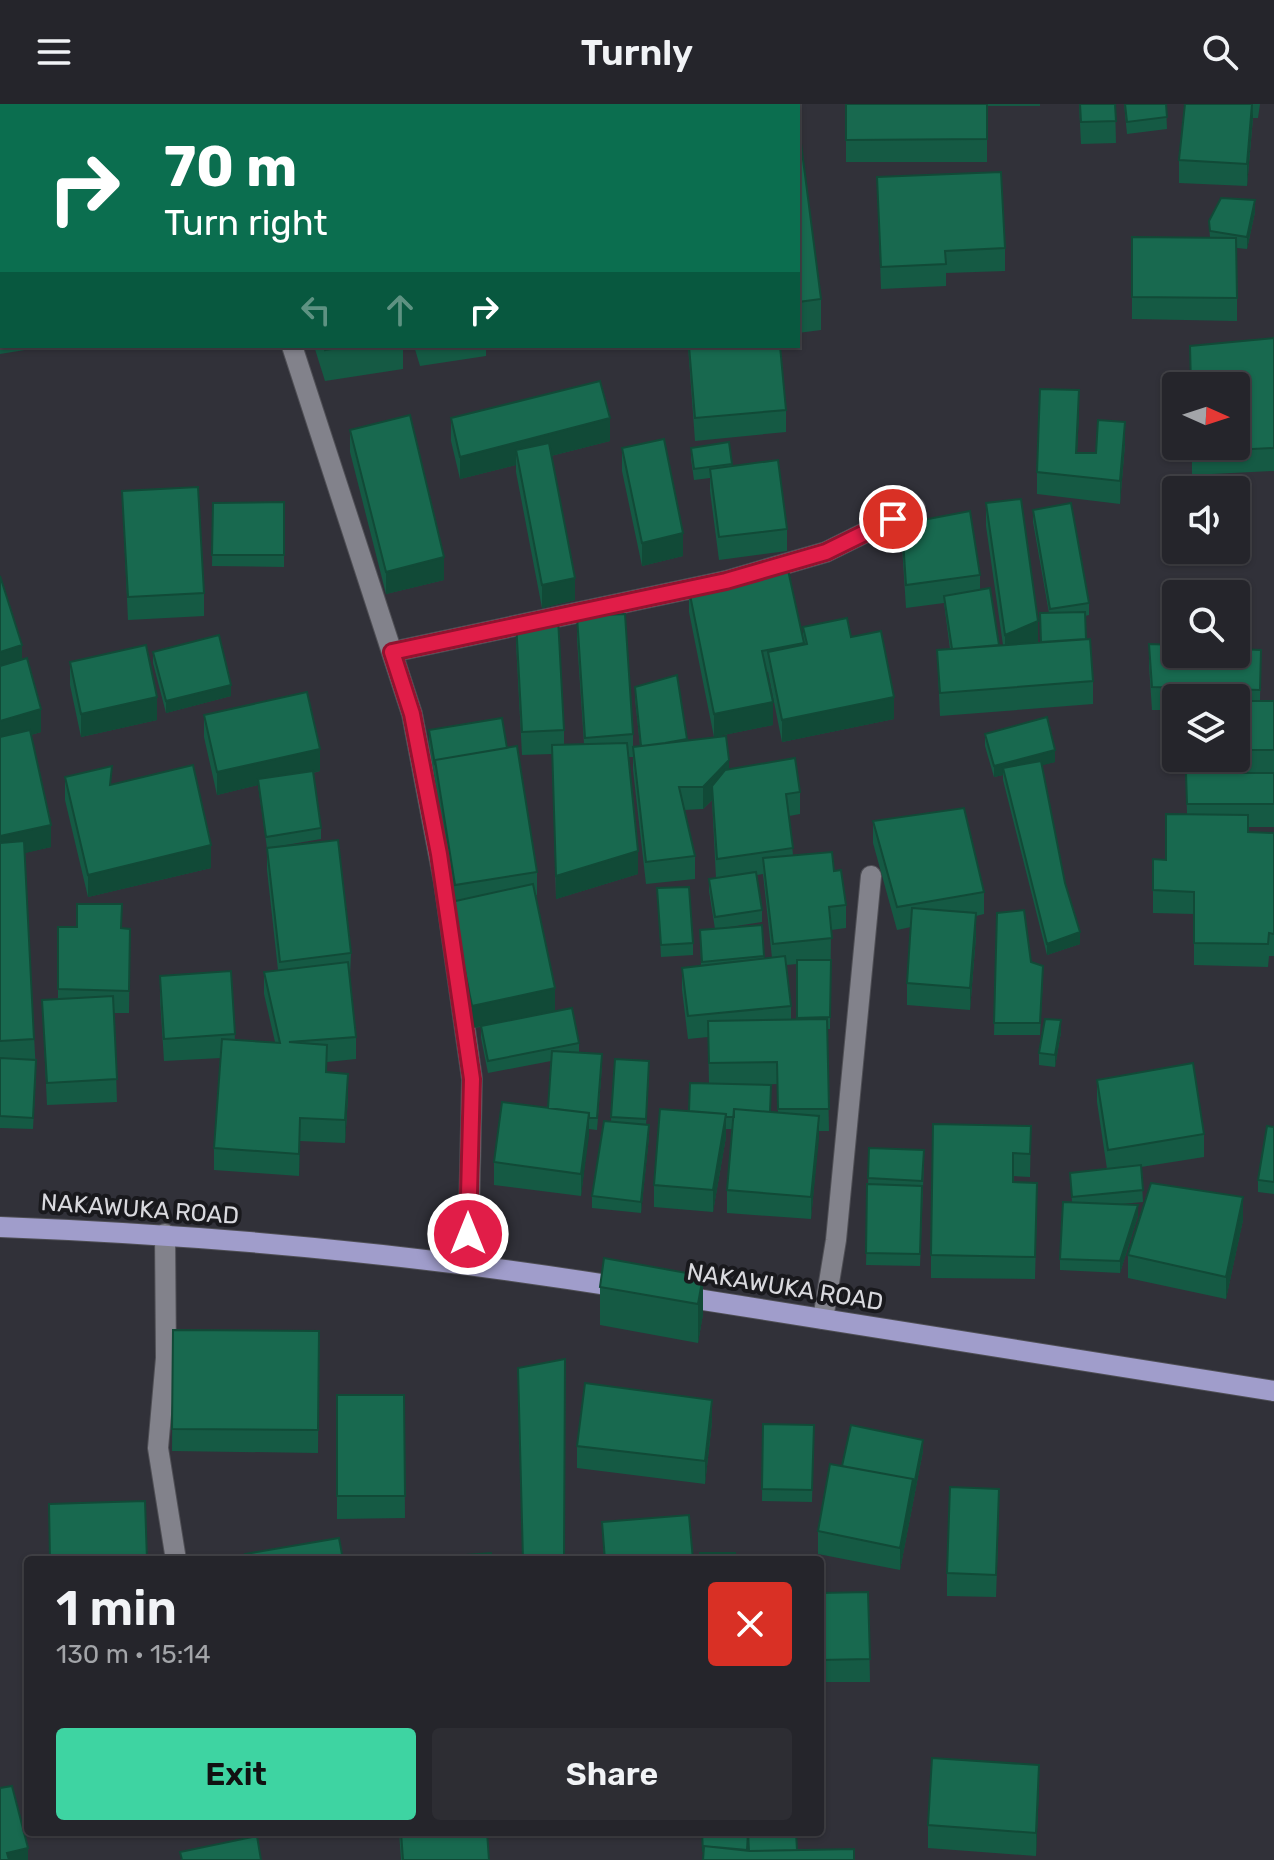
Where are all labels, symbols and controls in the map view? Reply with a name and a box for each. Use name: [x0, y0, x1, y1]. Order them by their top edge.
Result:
icon: menu: [32, 30, 76, 74]
icon: search: [1198, 30, 1242, 74]
text: Turnly: [581, 31, 693, 74]
text: 70 m: [164, 134, 297, 200]
icon: right: [32, 136, 136, 240]
text: Turn right: [164, 201, 328, 244]
icon: left: [294, 288, 338, 332]
icon: ahead: [378, 288, 422, 332]
icon: right: [462, 288, 506, 332]
north arrow: [1162, 372, 1250, 460]
map controls: [1162, 372, 1250, 772]
button: sound: [1162, 476, 1250, 564]
pin: [859, 485, 927, 553]
icon: arrive: [871, 497, 915, 541]
button: search: [1162, 580, 1250, 668]
button: layers: [1162, 684, 1250, 772]
street label: NAKAWUKA ROAD: [40, 1188, 240, 1230]
position arrow: [426, 1192, 510, 1276]
street label: NAKAWUKA ROAD: [685, 1258, 885, 1316]
text: 1 min: [56, 1580, 177, 1637]
button: close: [708, 1582, 792, 1666]
text: 130 m · 15:14: [56, 1639, 211, 1670]
button: Exit: [56, 1728, 416, 1820]
button: Share: [432, 1728, 792, 1820]

